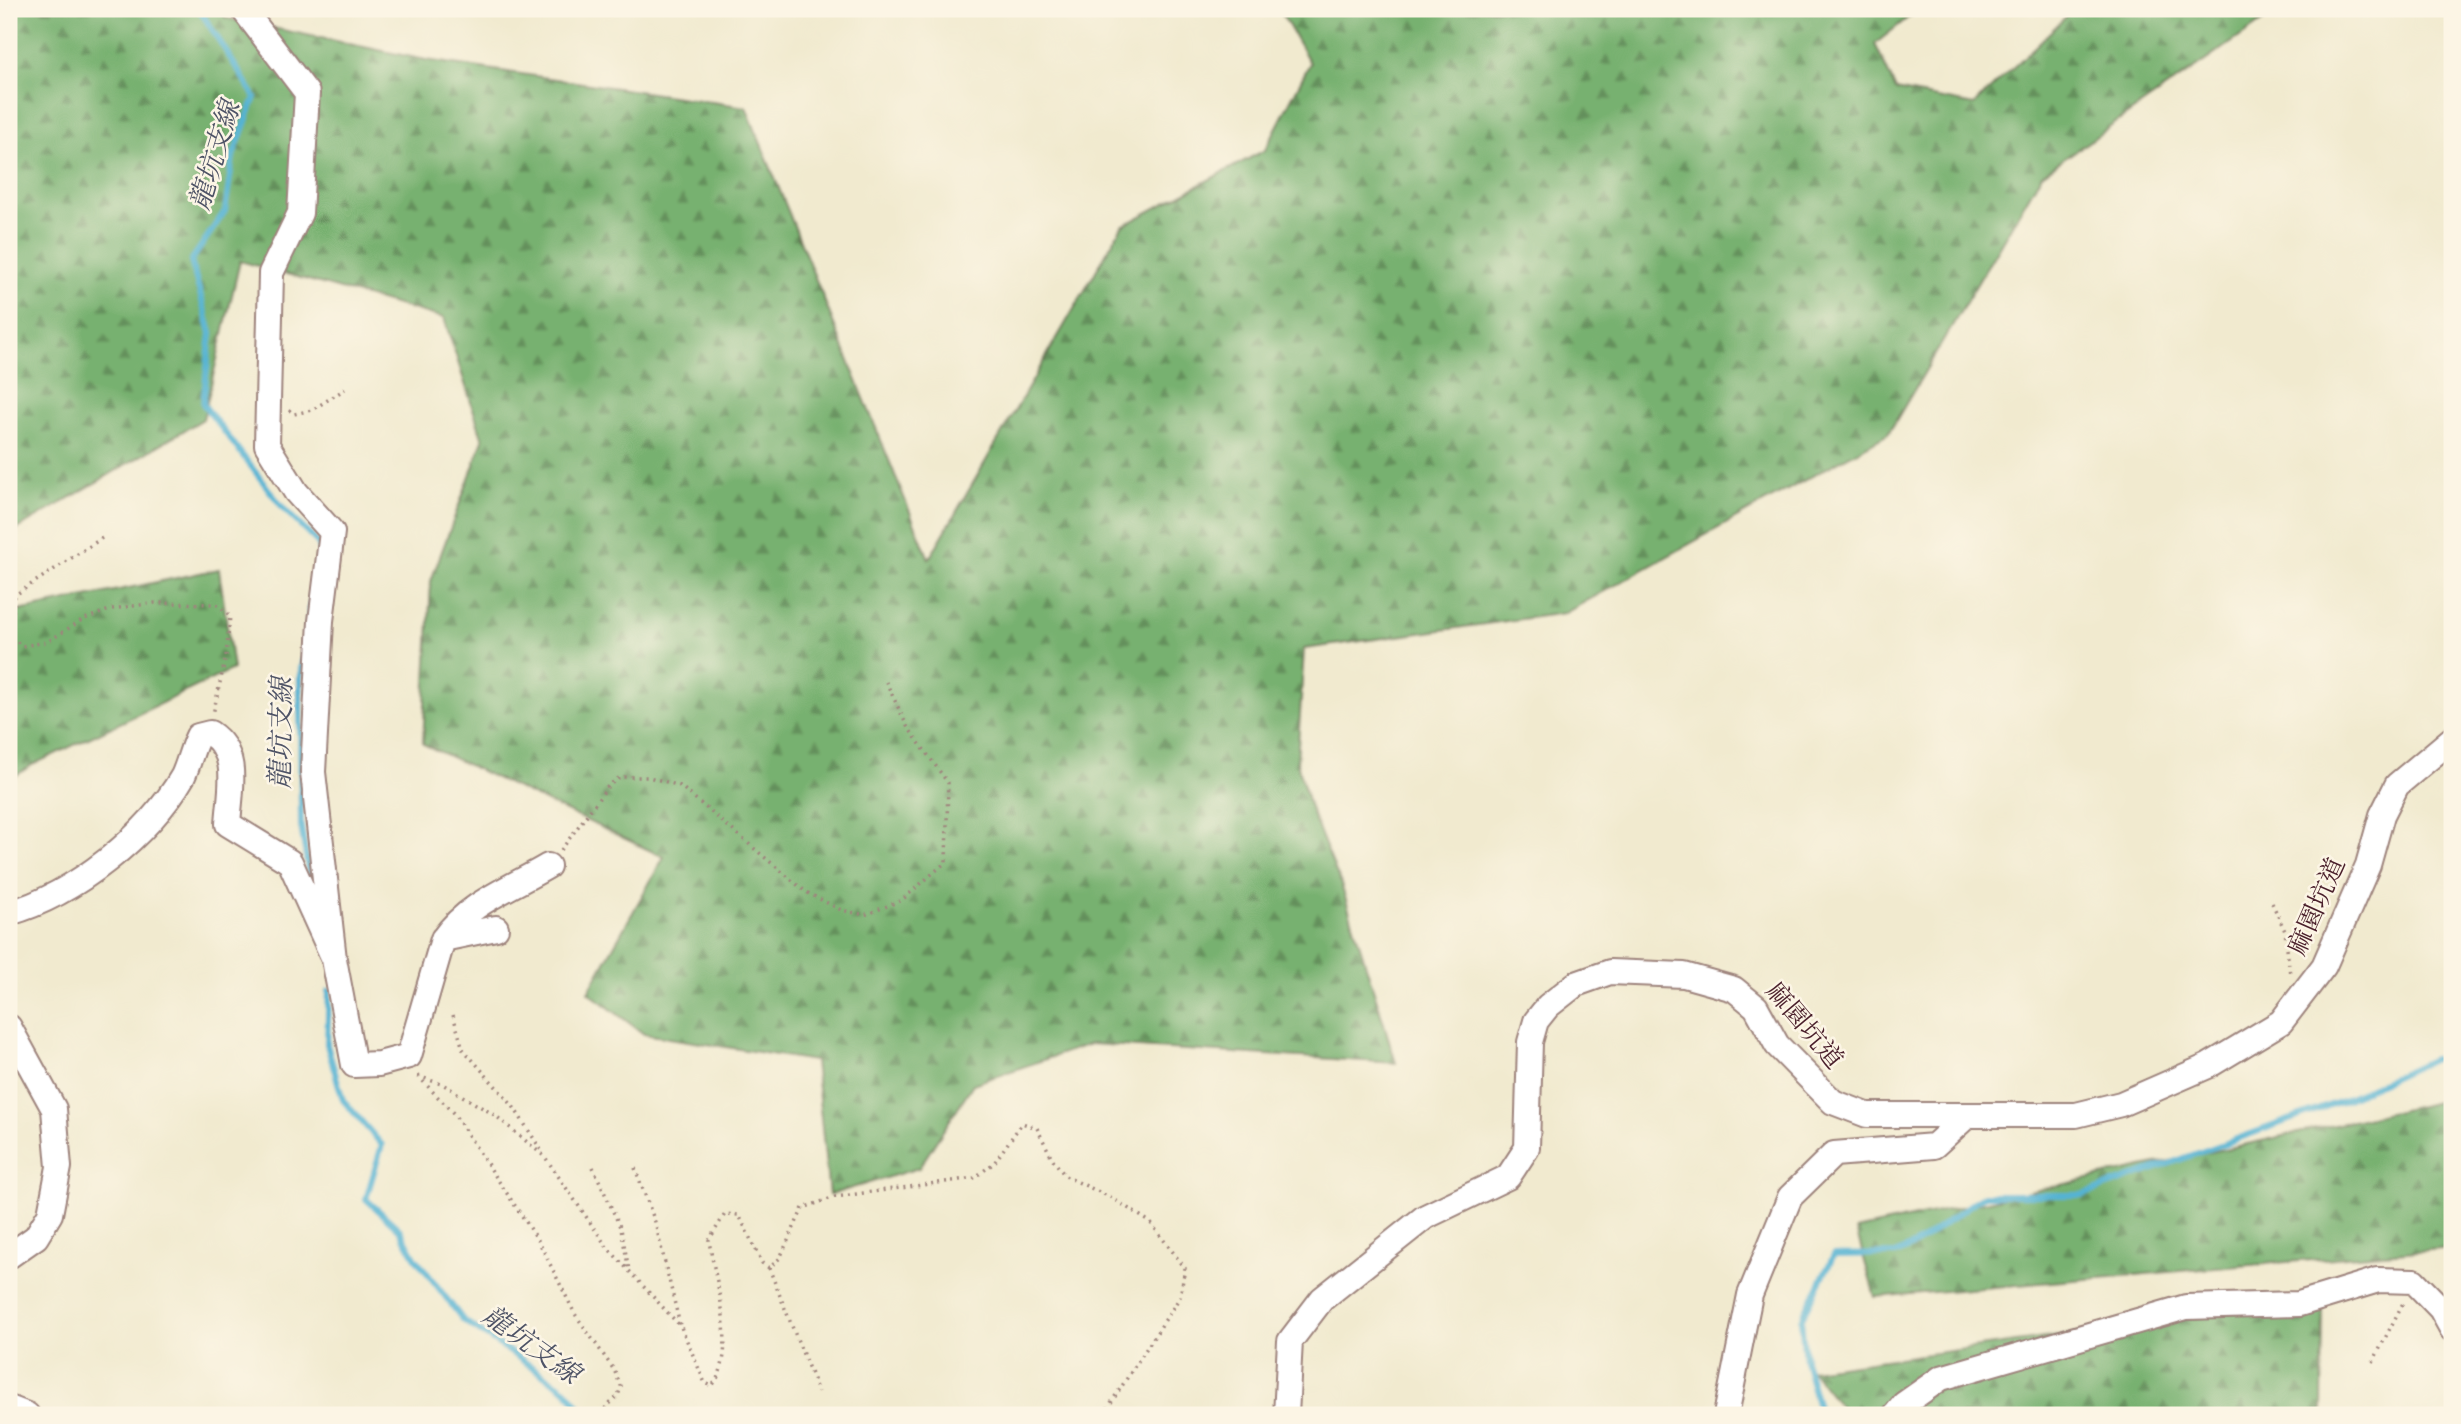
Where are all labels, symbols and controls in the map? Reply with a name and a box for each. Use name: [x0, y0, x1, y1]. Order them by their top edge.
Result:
water label: 龍坑支線: [180, 93, 248, 214]
water label: 龍坑支線: [261, 674, 299, 789]
street label: 麻園坑道: [2279, 852, 2353, 960]
street label: 麻園坑道: [1759, 974, 1851, 1076]
water label: 龍坑支線: [476, 1297, 590, 1393]

